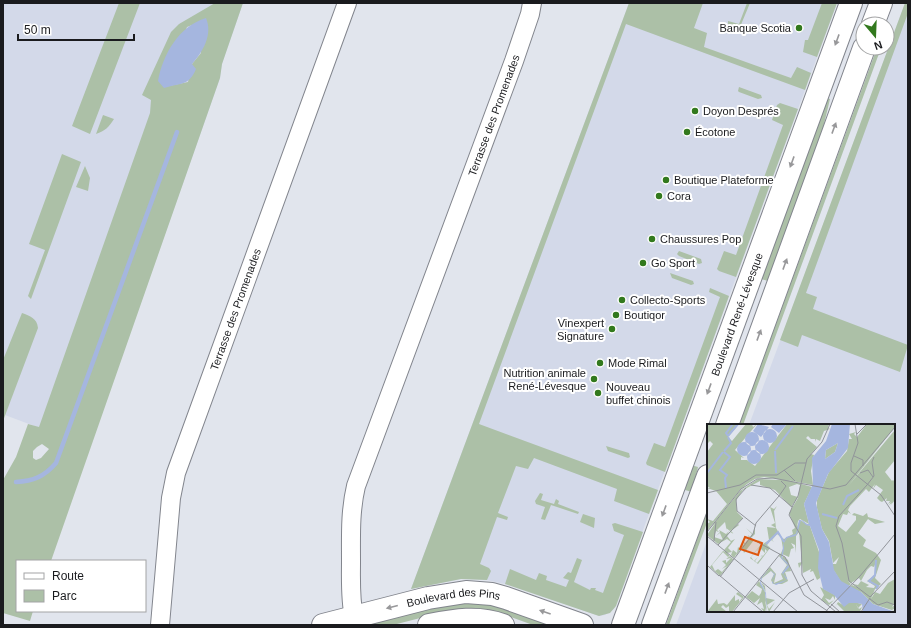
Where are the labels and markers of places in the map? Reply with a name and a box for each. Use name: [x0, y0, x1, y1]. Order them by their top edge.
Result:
place label: Banque Scotia: [719, 22, 792, 34]
marker: Banque Scotia: [794, 23, 804, 33]
place label: Doyon Després: [703, 105, 779, 117]
marker: Doyon Després: [690, 106, 700, 116]
place label: Écotone: [695, 126, 735, 138]
marker: Écotone: [682, 127, 692, 137]
place label: Boutique Plateforme: [674, 174, 774, 186]
marker: Boutique Plateforme: [661, 175, 671, 185]
place label: Cora: [667, 190, 692, 202]
marker: Cora: [654, 191, 664, 201]
place label: Chaussures Pop: [660, 233, 741, 245]
marker: Chaussures Pop: [647, 234, 657, 244]
place label: Go Sport: [651, 257, 695, 269]
marker: Go Sport: [638, 258, 648, 268]
place label: Collecto-Sports: [630, 294, 706, 306]
marker: Collecto-Sports: [617, 295, 627, 305]
place label: Boutiqor: [624, 309, 665, 321]
marker: Boutiqor: [611, 310, 621, 320]
place label: Vinexpert Signature: [557, 317, 604, 342]
marker: Vinexpert Signature: [607, 324, 617, 334]
place label: Mode Rimal: [608, 357, 667, 369]
marker: Mode Rimal: [595, 358, 605, 368]
place label: Nutrition animale René-Lévesque: [503, 367, 586, 392]
marker: Nutrition animale René-Lévesque: [589, 374, 599, 384]
place label: Nouveau buffet chinois: [606, 381, 671, 406]
marker: Nouveau buffet chinois: [593, 388, 603, 398]

